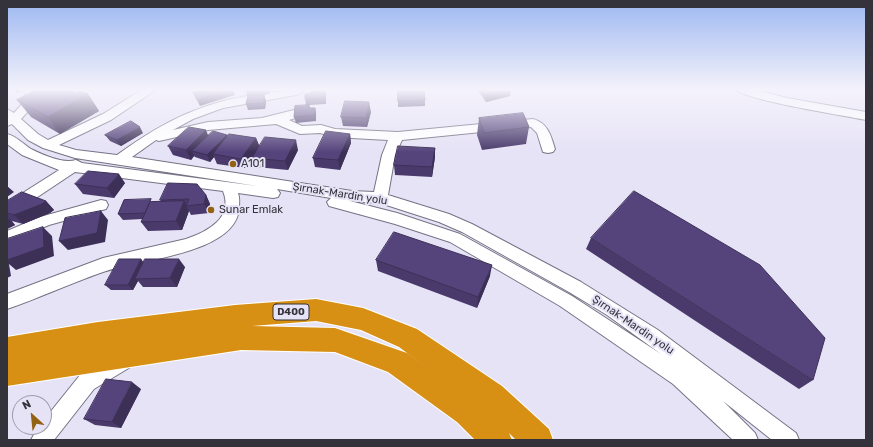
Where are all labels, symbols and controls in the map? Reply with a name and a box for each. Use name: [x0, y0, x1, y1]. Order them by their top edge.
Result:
place label: A101: [241, 157, 264, 171]
marker: A101: [228, 159, 238, 169]
street label: Şırnak-Mardin yolu: [292, 180, 388, 208]
place label: Sunar Emlak: [219, 203, 283, 217]
marker: Sunar Emlak: [206, 205, 216, 215]
street label: Şırnak-Mardin yolu: [590, 293, 676, 357]
road number: D400: [273, 304, 309, 320]
north arrow: [12, 395, 52, 435]
text: N: [20, 397, 33, 412]

